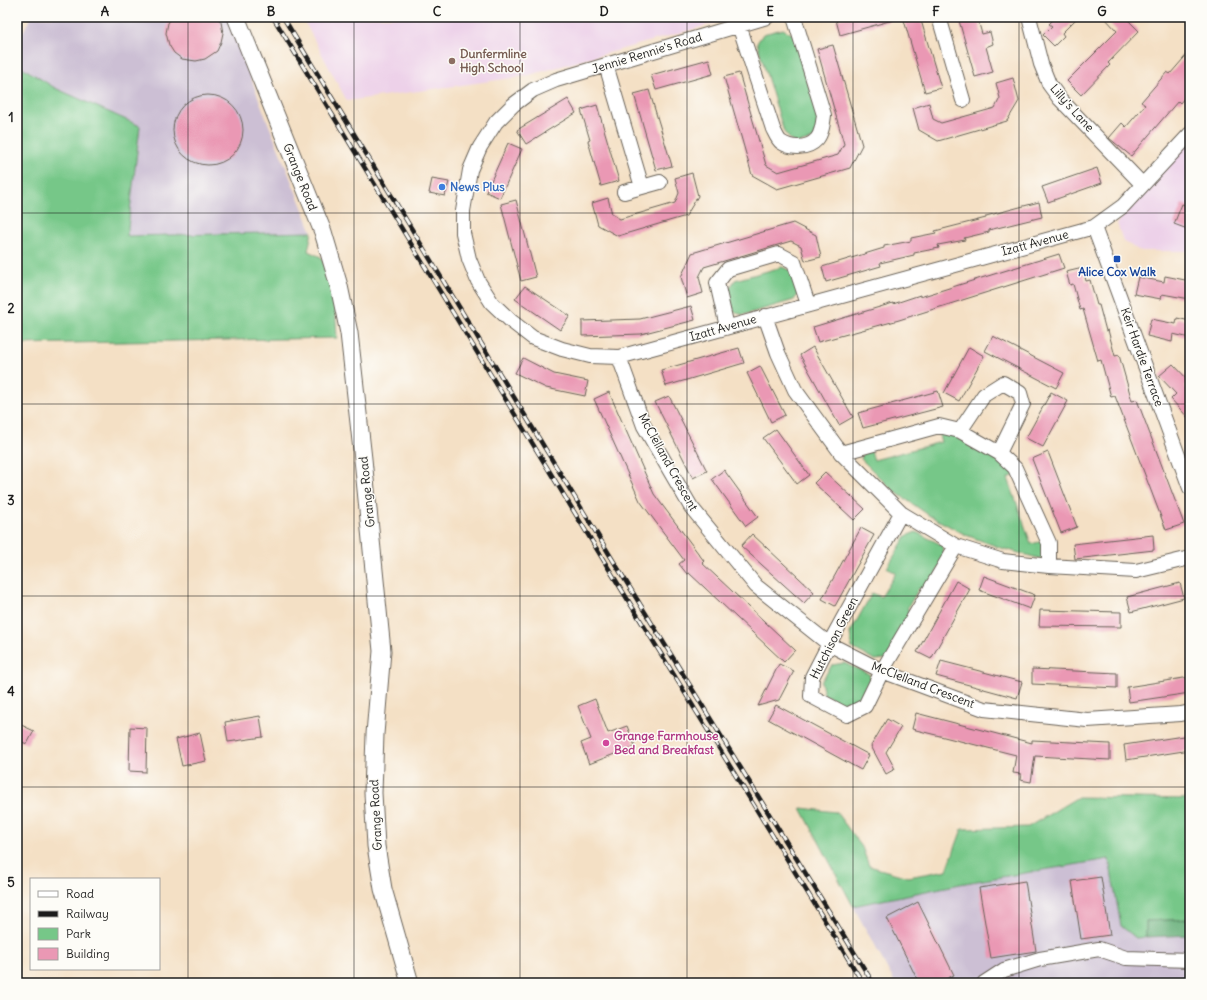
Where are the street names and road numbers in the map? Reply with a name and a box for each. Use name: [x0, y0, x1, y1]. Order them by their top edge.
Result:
street label: Jennie Rennie's Road: [590, 29, 704, 76]
street label: Lilly's Lane: [1047, 81, 1098, 135]
street label: Grange Road: [280, 141, 321, 213]
street label: Izatt Avenue: [1000, 226, 1070, 259]
street label: Keir Hardie Terrace: [1118, 305, 1167, 408]
street label: Izatt Avenue: [688, 311, 758, 344]
street label: McClelland Crescent: [635, 410, 701, 513]
street label: Grange Road: [355, 456, 378, 528]
street label: Hutchison Green: [806, 594, 861, 681]
street label: McClelland Crescent: [869, 658, 977, 711]
street label: Grange Road: [366, 779, 385, 851]

